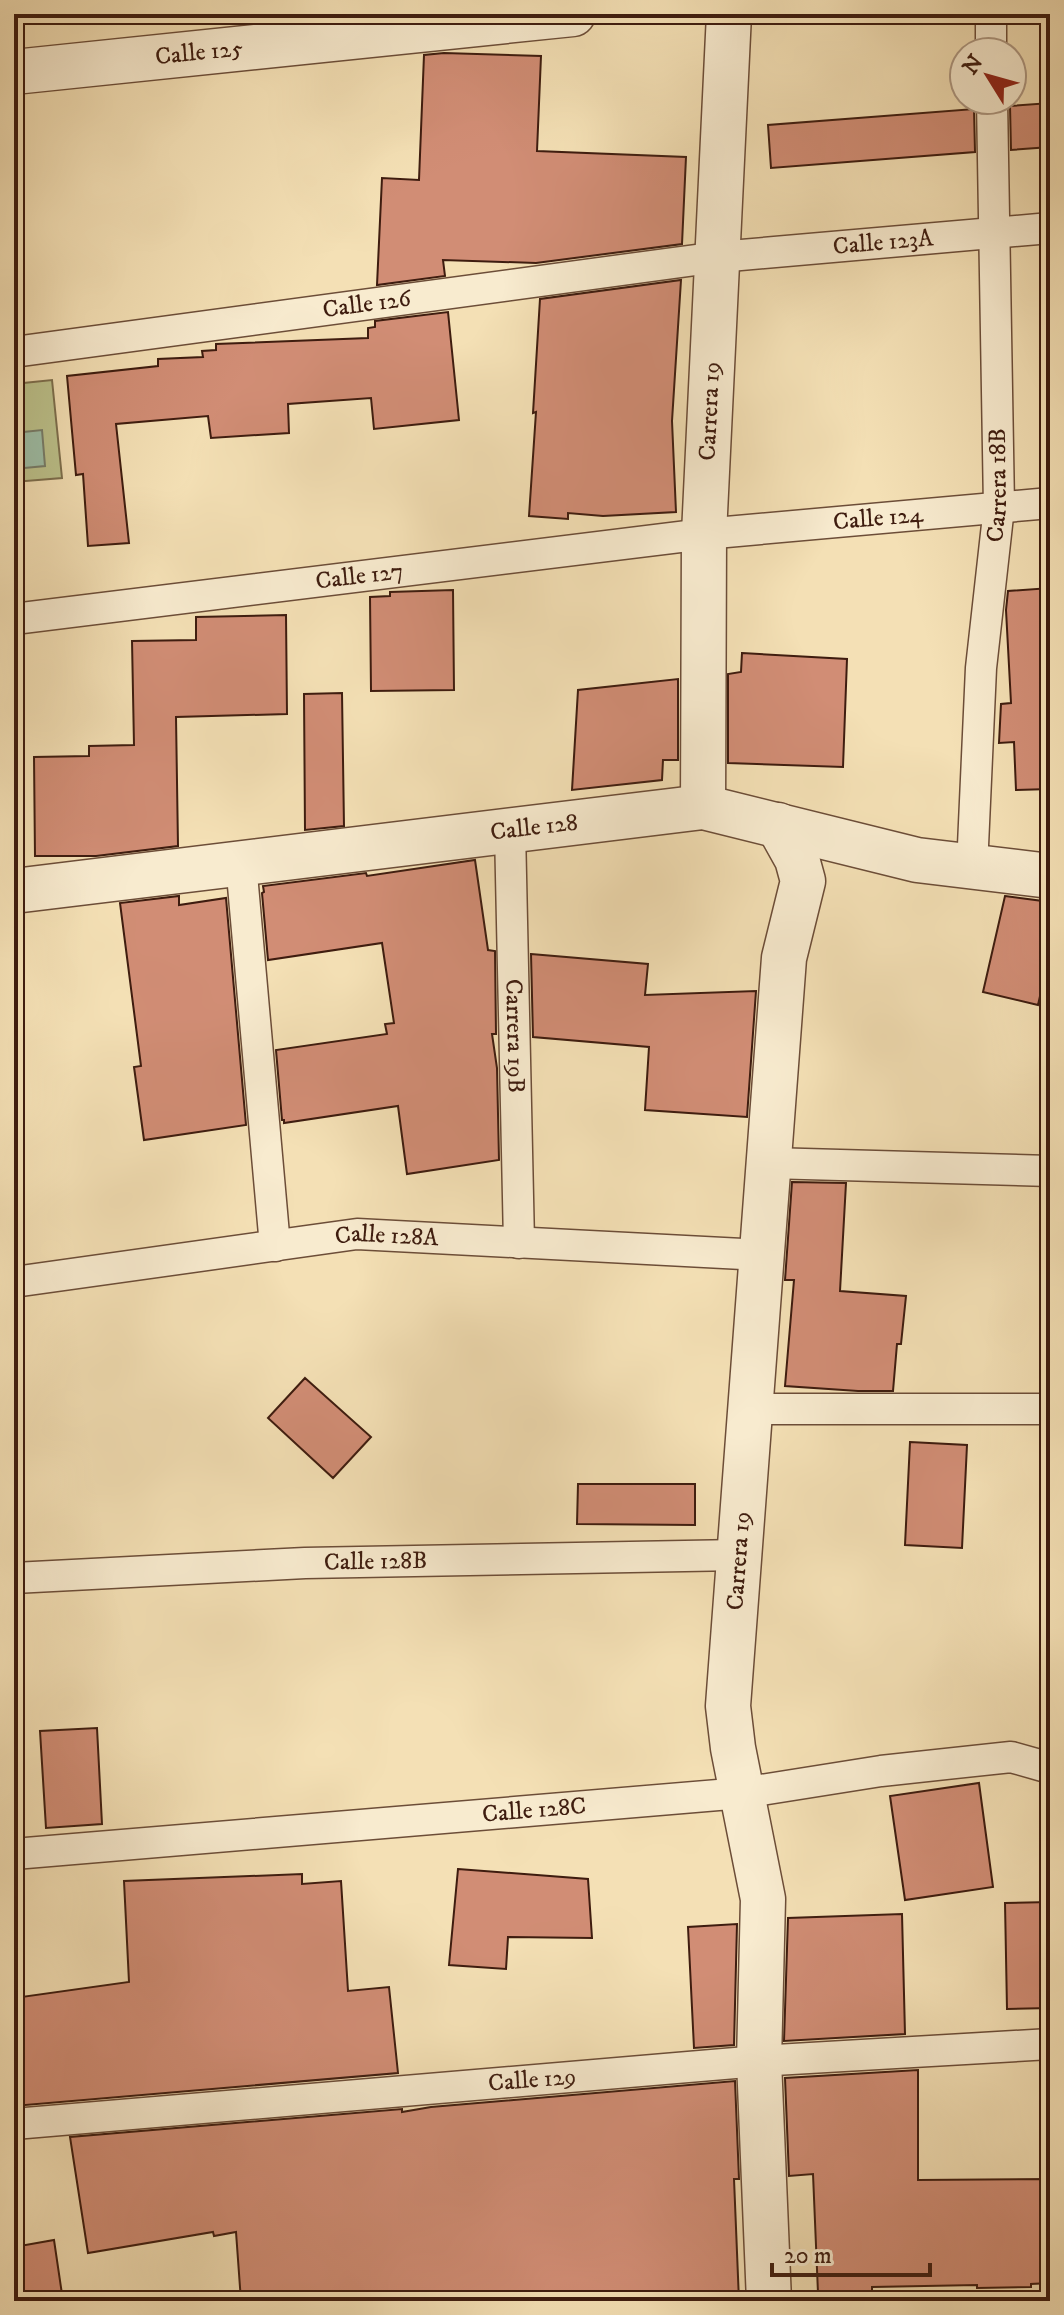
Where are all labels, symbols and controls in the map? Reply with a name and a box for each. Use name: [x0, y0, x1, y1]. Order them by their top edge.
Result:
street label: Calle 125: [154, 33, 244, 72]
north arrow: [948, 36, 1028, 116]
text: N: [957, 50, 989, 80]
street label: Calle 123A: [832, 223, 935, 262]
street label: Calle 126: [321, 283, 414, 325]
street label: Carrera 19: [693, 361, 727, 461]
street label: Carrera 18B: [980, 428, 1014, 544]
street label: Calle 124: [832, 499, 925, 537]
street label: Calle 127: [314, 556, 405, 597]
street label: Calle 128: [489, 807, 580, 848]
street label: Carrera 19B: [498, 979, 531, 1093]
street label: Calle 128A: [333, 1218, 440, 1253]
street label: Carrera 19: [720, 1510, 758, 1611]
street label: Calle 128B: [324, 1546, 428, 1578]
street label: Calle 128C: [481, 1791, 587, 1830]
street label: Calle 129: [487, 2062, 577, 2099]
scale bar: [772, 2227, 930, 2277]
text: 20 m: [784, 2241, 832, 2271]

